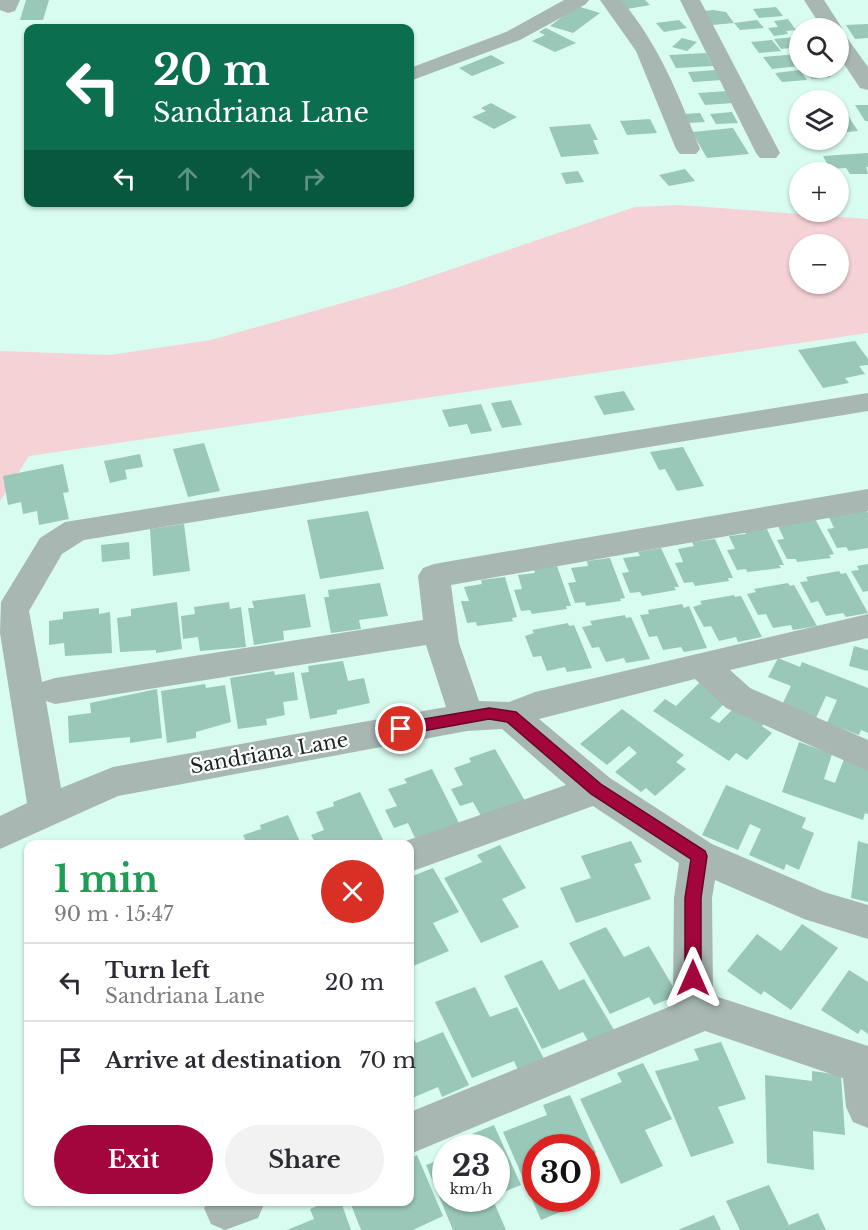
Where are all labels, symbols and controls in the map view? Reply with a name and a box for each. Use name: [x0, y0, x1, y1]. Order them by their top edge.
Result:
map controls: [789, 18, 849, 294]
button: search: [789, 18, 849, 78]
text: 20 m: [153, 44, 270, 96]
icon: left: [54, 48, 132, 126]
button: layers: [789, 90, 849, 150]
text: Sandriana Lane: [153, 96, 369, 129]
icon: left: [108, 162, 141, 195]
icon: ahead: [171, 162, 204, 195]
icon: ahead: [234, 162, 267, 195]
icon: right: [297, 162, 330, 195]
button: +: [789, 162, 849, 222]
button: −: [789, 234, 849, 294]
pin: [375, 703, 426, 754]
icon: arrive: [384, 712, 417, 745]
street label: Sandriana Lane: [188, 727, 350, 779]
text: 1 min: [54, 857, 158, 902]
button: close: [321, 860, 384, 923]
text: 90 m · 15:47: [54, 902, 173, 926]
position arrow: [661, 946, 725, 1010]
text: Turn left: [105, 957, 210, 984]
icon: left: [54, 966, 87, 999]
text: 20 m: [325, 969, 384, 996]
text: Sandriana Lane: [105, 984, 265, 1008]
icon: arrive: [54, 1044, 87, 1077]
text: Arrive at destination: [105, 1047, 342, 1074]
text: 70 m: [360, 1047, 416, 1074]
button: Exit: [54, 1125, 213, 1194]
button: Share: [225, 1125, 384, 1194]
speed limit sign: 30: [522, 1134, 600, 1212]
text: 23: [452, 1147, 490, 1184]
text: km/h: [450, 1179, 492, 1198]

